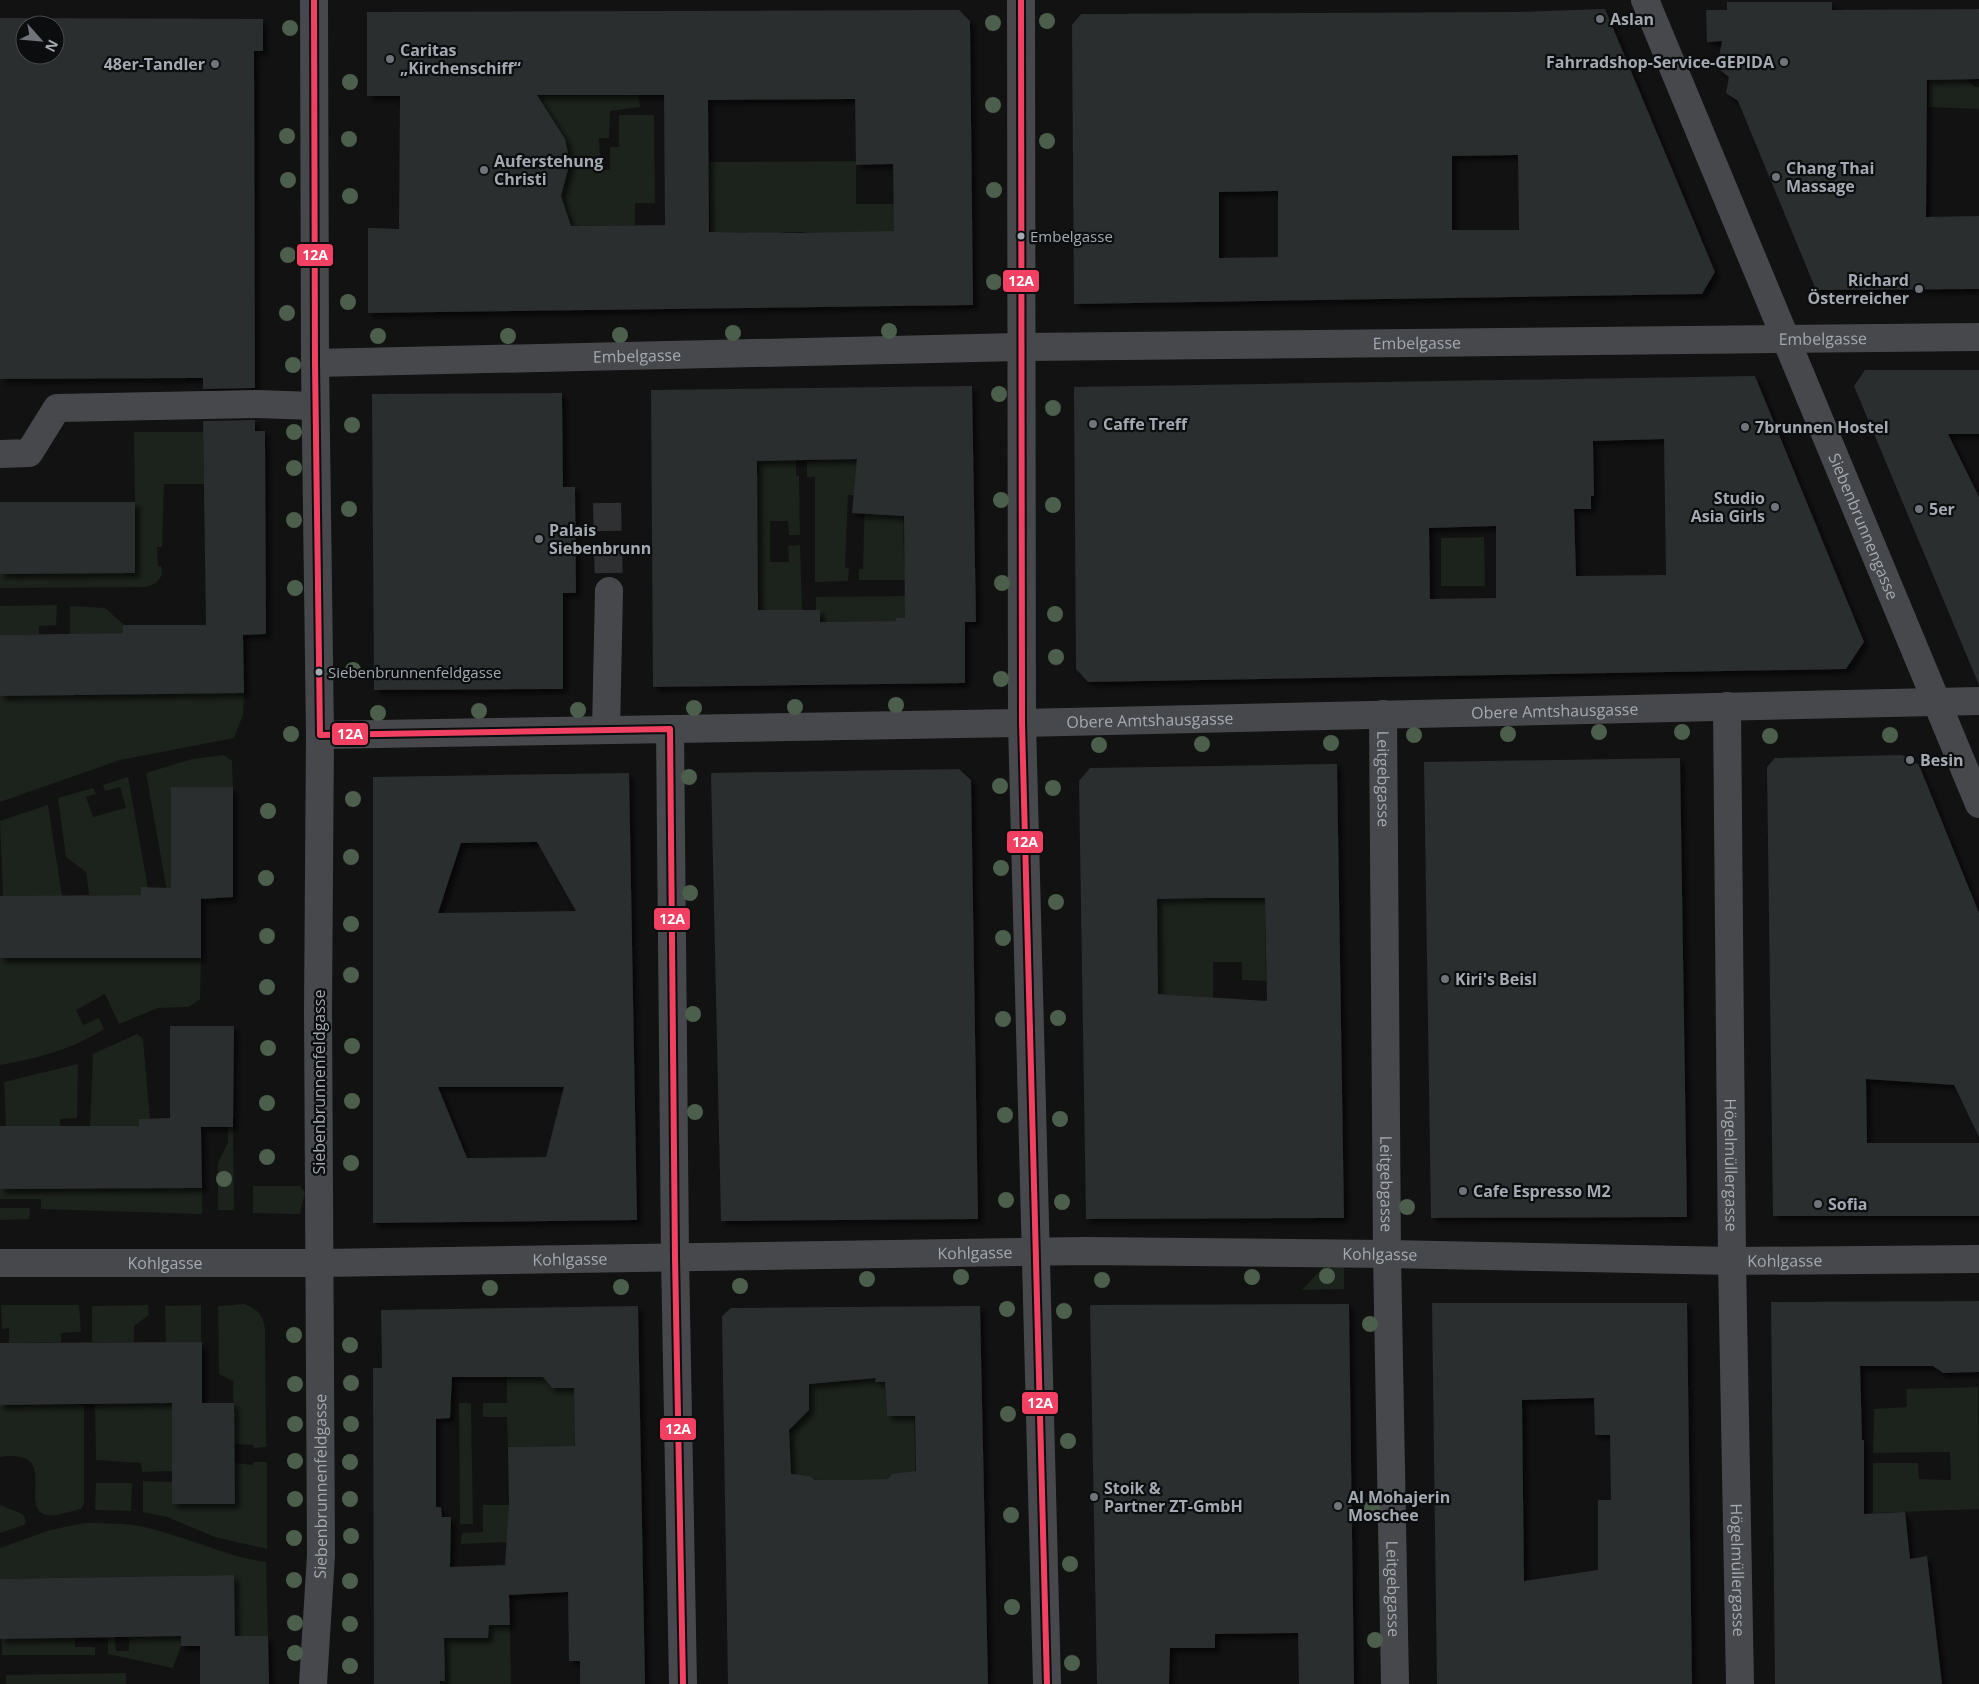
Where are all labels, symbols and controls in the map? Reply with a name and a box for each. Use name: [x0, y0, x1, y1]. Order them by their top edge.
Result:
place label: Aslan: [1610, 8, 1654, 30]
marker: Aslan: [1594, 13, 1606, 25]
north arrow: [15, 15, 65, 65]
text: N: [41, 37, 63, 56]
place label: Caritas „Kirchenschiff“: [400, 39, 521, 79]
place label: Fahrradshop-Service-GEPIDA: [1546, 51, 1775, 73]
place label: 48er-Tandler: [104, 53, 205, 75]
marker: Caritas „Kirchenschiff“: [384, 53, 396, 65]
marker: Fahrradshop-Service-GEPIDA: [1778, 56, 1790, 68]
marker: 48er-Tandler: [209, 58, 221, 70]
place label: Auferstehung Christi: [494, 150, 603, 190]
place label: Chang Thai Massage: [1786, 157, 1874, 197]
marker: Auferstehung Christi: [478, 164, 490, 176]
marker: Chang Thai Massage: [1770, 171, 1782, 183]
place label: Embelgasse: [1030, 226, 1113, 246]
marker: Embelgasse: [1016, 231, 1026, 241]
line badge: 12A: [296, 243, 334, 267]
text: 12A: [302, 245, 328, 264]
line badge: 12A: [1002, 269, 1040, 293]
place label: Richard Österreicher: [1808, 269, 1909, 309]
text: 12A: [1008, 271, 1034, 290]
marker: Richard Österreicher: [1913, 283, 1925, 295]
street label: Embelgasse: [1778, 327, 1867, 350]
street label: Embelgasse: [1373, 331, 1461, 354]
street label: Embelgasse: [593, 344, 681, 368]
place label: Caffe Treff: [1103, 413, 1189, 435]
place label: 7brunnen Hostel: [1755, 416, 1889, 438]
marker: Caffe Treff: [1087, 418, 1099, 430]
marker: 7brunnen Hostel: [1739, 421, 1751, 433]
street label: Siebenbrunnengasse: [1823, 450, 1904, 603]
place label: Studio Asia Girls: [1691, 487, 1765, 527]
place label: 5er: [1929, 498, 1955, 520]
marker: Studio Asia Girls: [1769, 501, 1781, 513]
marker: 5er: [1913, 503, 1925, 515]
place label: Palais Siebenbrunn: [549, 519, 651, 559]
marker: Palais Siebenbrunn: [533, 533, 545, 545]
place label: Siebenbrunnenfeldgasse: [328, 662, 501, 682]
marker: Siebenbrunnenfeldgasse: [314, 667, 324, 677]
street label: Obere Amtshausgasse: [1471, 698, 1639, 724]
street label: Obere Amtshausgasse: [1066, 707, 1234, 733]
line badge: 12A: [331, 722, 369, 746]
text: 12A: [337, 724, 363, 743]
street label: Leitgebgasse: [1372, 731, 1395, 827]
place label: Besin: [1920, 749, 1964, 771]
marker: Besin: [1904, 754, 1916, 766]
line badge: 12A: [1006, 830, 1044, 854]
text: 12A: [1012, 832, 1038, 851]
line badge: 12A: [653, 907, 691, 931]
text: 12A: [659, 909, 685, 928]
place label: Kiri's Beisl: [1455, 968, 1537, 990]
marker: Kiri's Beisl: [1439, 973, 1451, 985]
street label: Siebenbrunnenfeldgasse: [308, 990, 330, 1174]
street label: Högelmüllergasse: [1720, 1098, 1743, 1232]
street label: Leitgebgasse: [1375, 1136, 1398, 1232]
place label: Cafe Espresso M2: [1473, 1180, 1611, 1202]
marker: Cafe Espresso M2: [1457, 1185, 1469, 1197]
place label: Sofia: [1828, 1193, 1867, 1215]
marker: Sofia: [1812, 1198, 1824, 1210]
street label: Kohlgasse: [937, 1241, 1013, 1264]
street label: Kohlgasse: [1342, 1243, 1418, 1266]
street label: Kohlgasse: [532, 1247, 608, 1271]
street label: Kohlgasse: [1747, 1249, 1822, 1272]
street label: Kohlgasse: [127, 1252, 203, 1274]
line badge: 12A: [1021, 1391, 1059, 1415]
text: 12A: [1027, 1393, 1053, 1412]
street label: Siebenbrunnenfeldgasse: [309, 1394, 332, 1579]
line badge: 12A: [659, 1417, 697, 1441]
text: 12A: [665, 1419, 691, 1438]
place label: Stoik & Partner ZT-GmbH: [1104, 1477, 1243, 1517]
place label: Al Mohajerin Moschee: [1348, 1486, 1450, 1526]
marker: Stoik & Partner ZT-GmbH: [1088, 1491, 1100, 1503]
marker: Al Mohajerin Moschee: [1332, 1500, 1344, 1512]
street label: Högelmüllergasse: [1726, 1503, 1750, 1637]
street label: Leitgebgasse: [1381, 1541, 1405, 1637]

